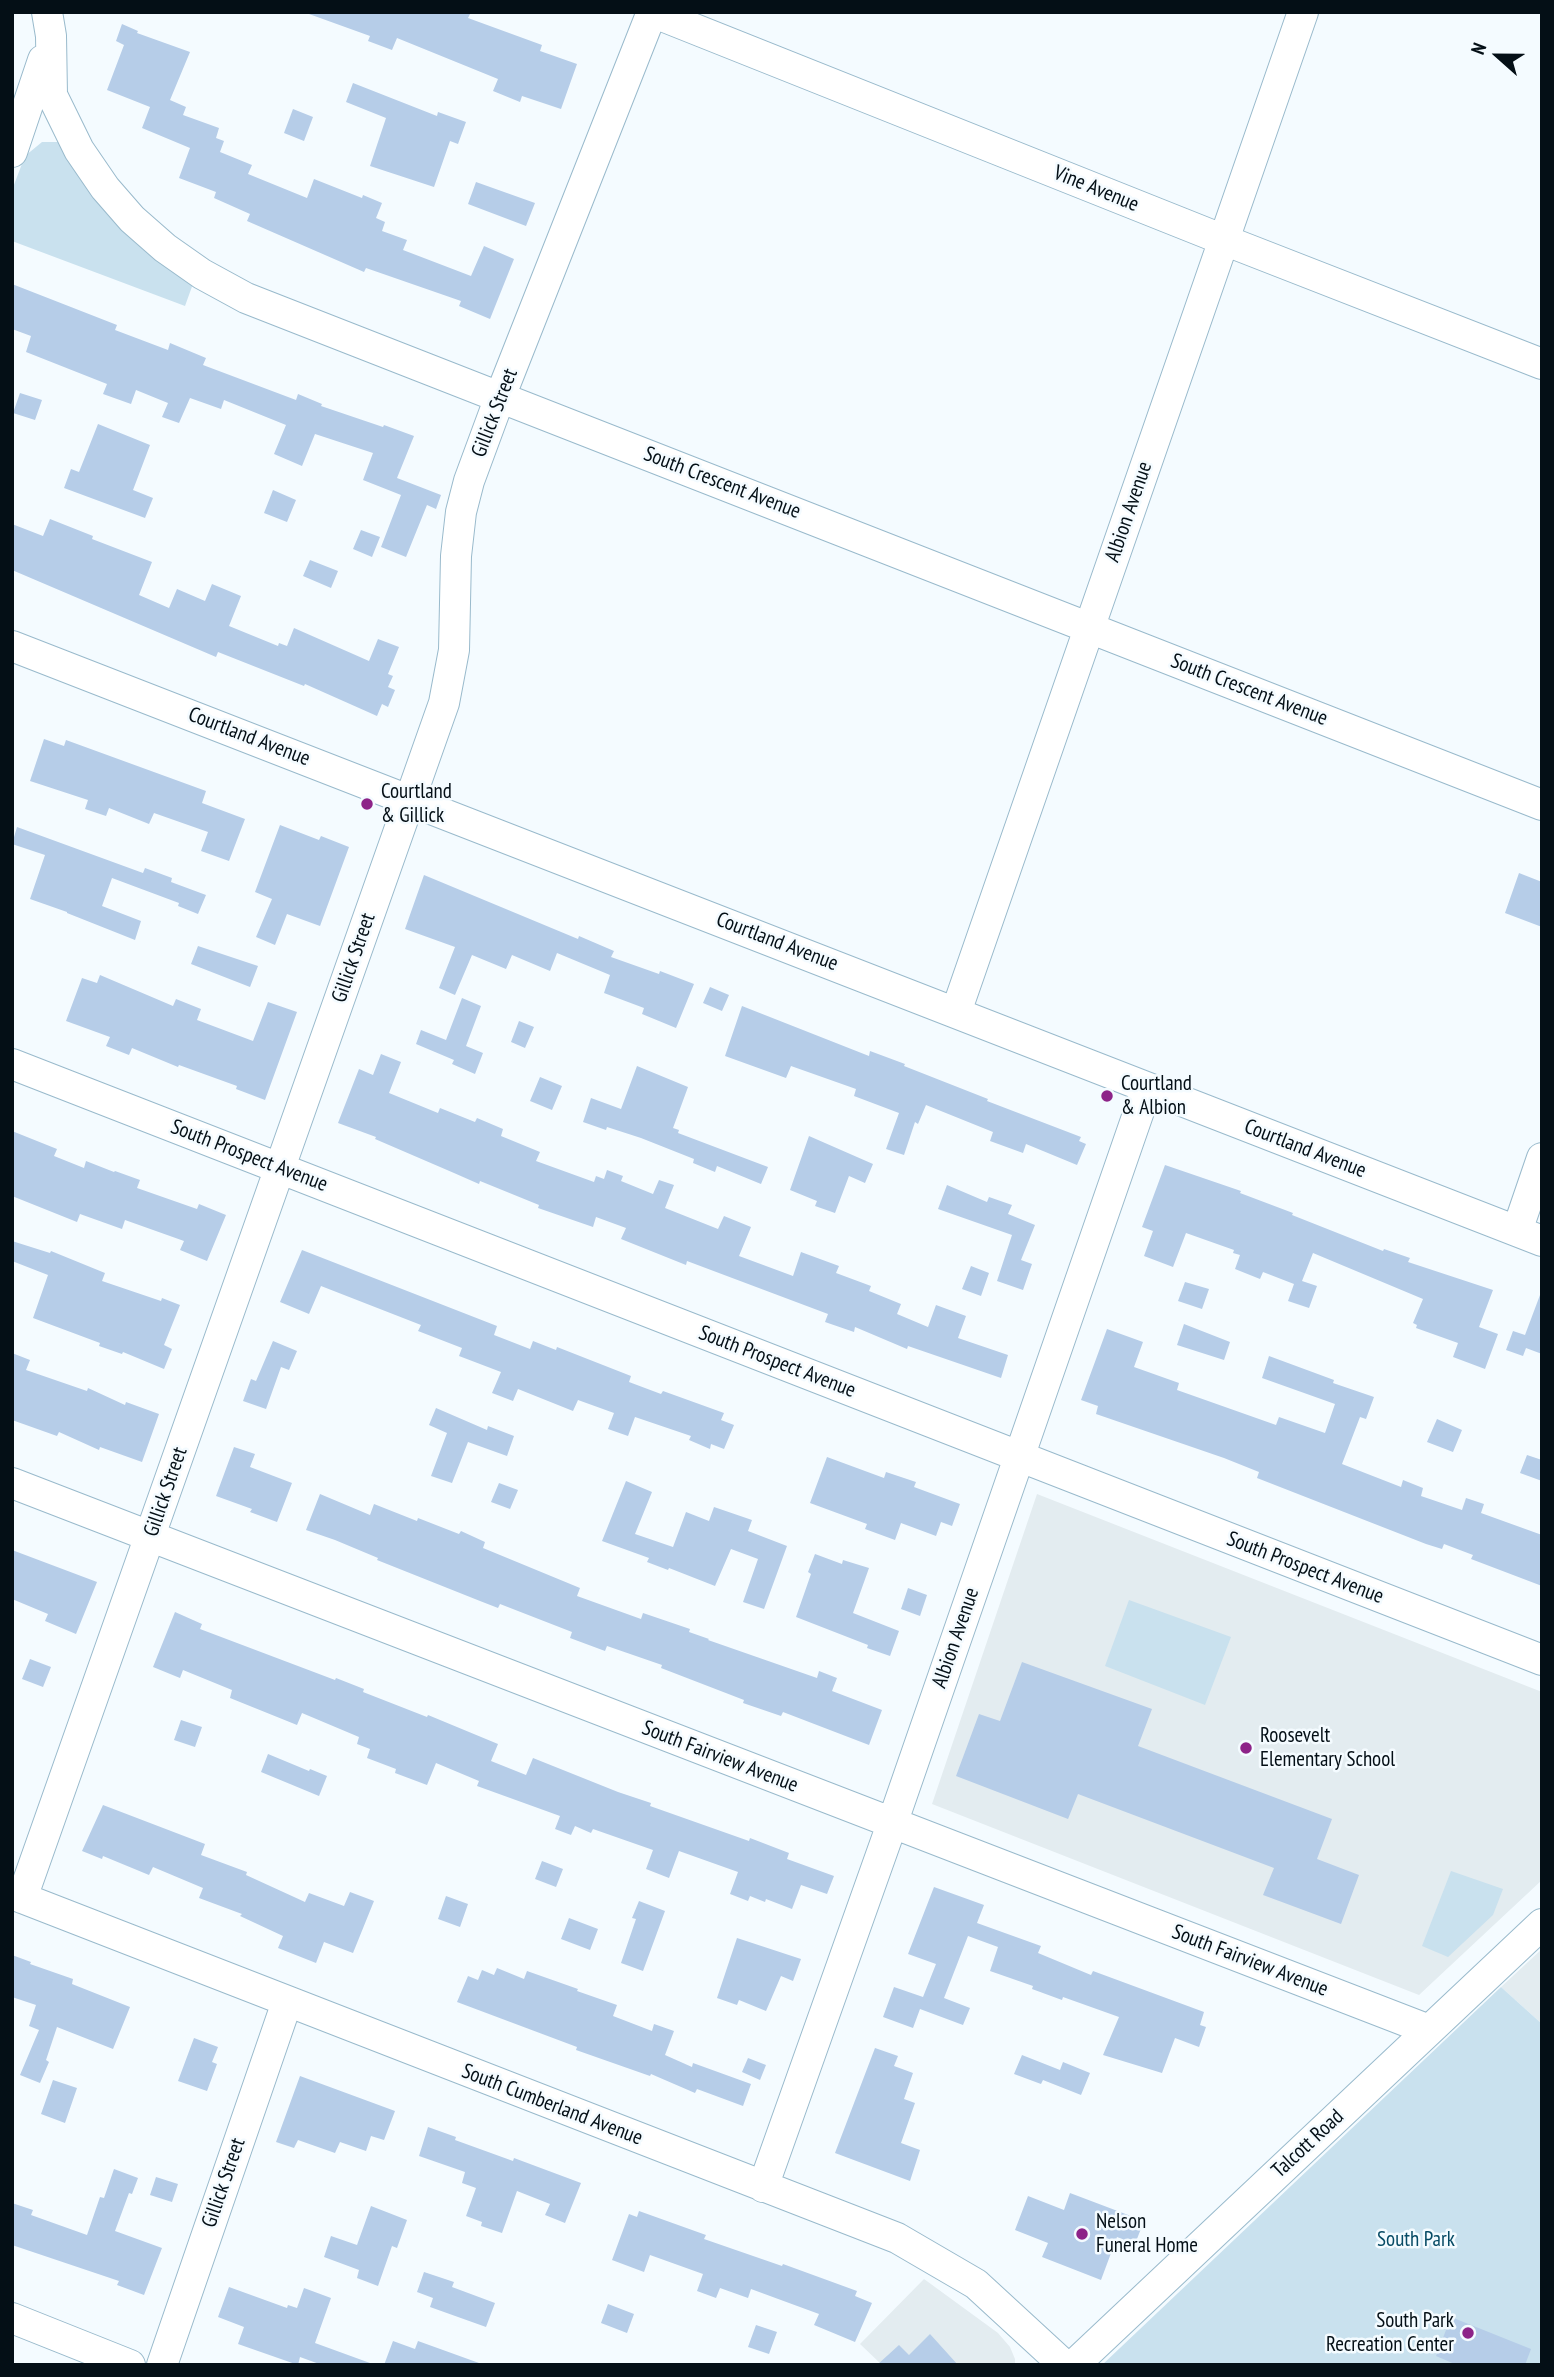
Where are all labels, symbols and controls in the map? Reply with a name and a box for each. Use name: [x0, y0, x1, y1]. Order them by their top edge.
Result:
north arrow: [1463, 21, 1533, 91]
text: N: [1465, 39, 1491, 58]
street label: Vine Avenue: [1050, 161, 1142, 217]
street label: Gillick Street: [467, 365, 523, 461]
street label: South Crescent Avenue: [640, 442, 804, 524]
street label: Albion Avenue: [1100, 459, 1158, 565]
street label: South Crescent Avenue: [1167, 649, 1331, 731]
street label: Courtland Avenue: [185, 702, 313, 772]
place label: Courtland & Gillick: [381, 779, 452, 829]
marker: Courtland & Gillick: [359, 796, 375, 812]
street label: Courtland Avenue: [713, 907, 841, 977]
street label: Gillick Street: [327, 910, 381, 1006]
place label: Courtland & Albion: [1121, 1071, 1192, 1121]
marker: Courtland & Albion: [1099, 1088, 1115, 1104]
street label: Courtland Avenue: [1241, 1114, 1369, 1184]
street label: South Prospect Avenue: [167, 1115, 331, 1197]
street label: South Prospect Avenue: [695, 1321, 859, 1403]
street label: Gillick Street: [139, 1444, 193, 1540]
street label: South Prospect Avenue: [1223, 1527, 1387, 1609]
street label: Albion Avenue: [927, 1585, 985, 1691]
street label: South Fairview Avenue: [638, 1716, 802, 1798]
place label: Roosevelt Elementary School: [1260, 1723, 1395, 1773]
marker: Roosevelt Elementary School: [1238, 1740, 1254, 1756]
street label: South Fairview Avenue: [1168, 1920, 1332, 2002]
street label: South Cumberland Avenue: [458, 2059, 646, 2151]
street label: Talcott Road: [1267, 2104, 1349, 2184]
street label: Gillick Street: [197, 2135, 251, 2231]
place label: Nelson Funeral Home: [1096, 2209, 1198, 2259]
marker: Nelson Funeral Home: [1074, 2226, 1090, 2242]
park label: South Park: [1377, 2227, 1455, 2253]
place label: South Park Recreation Center: [1326, 2308, 1454, 2358]
marker: South Park Recreation Center: [1460, 2325, 1476, 2341]

